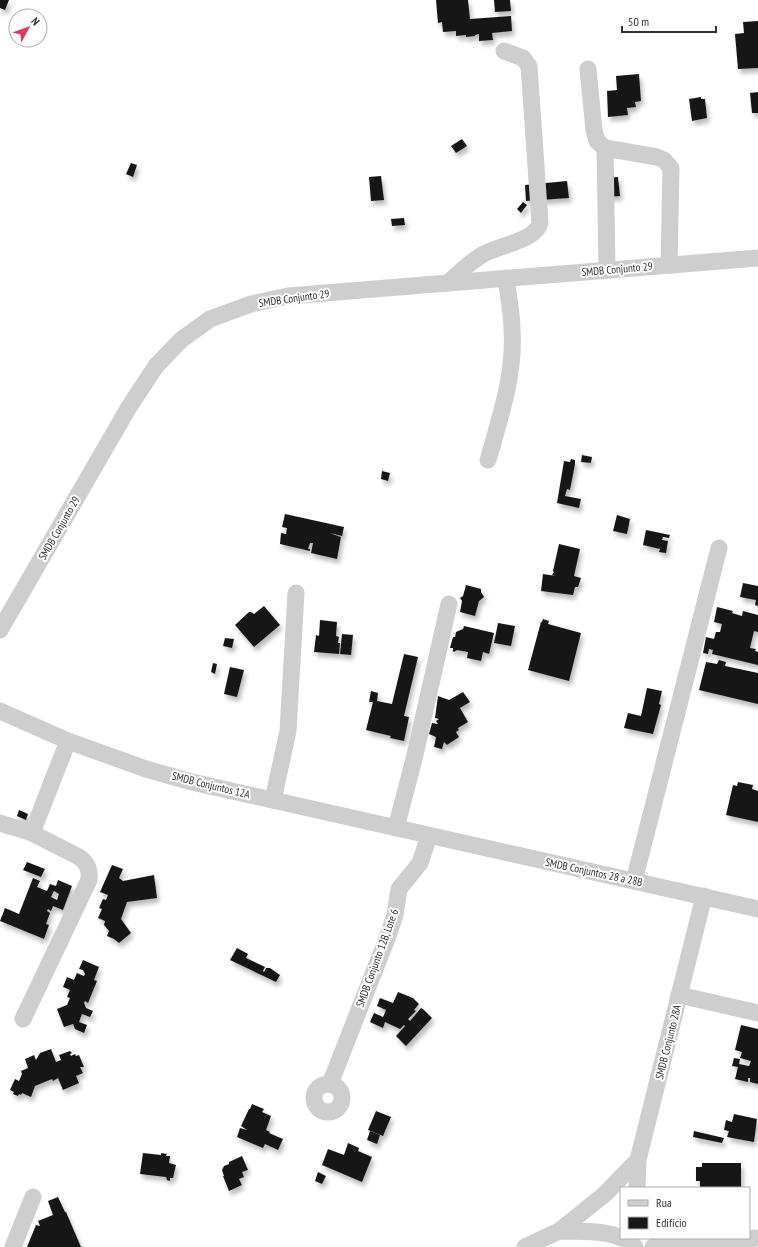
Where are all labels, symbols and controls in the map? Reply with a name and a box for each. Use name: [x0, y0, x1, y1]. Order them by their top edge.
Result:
north arrow: [8, 8, 48, 48]
scale bar: [622, 8, 716, 34]
text: 50 m: [628, 14, 649, 29]
text: N: [28, 15, 43, 28]
street label: SMDB Conjunto 29: [581, 259, 653, 279]
street label: SMDB Conjunto 29: [258, 286, 330, 310]
street label: SMDB Conjunto 29: [35, 494, 83, 562]
street label: SMDB Conjuntos 12A: [170, 769, 252, 802]
street label: SMDB Conjuntos 28 a 28B: [544, 855, 644, 889]
street label: SMDB Conjunto 12B, Lote 6: [353, 907, 401, 1009]
street label: SMDB Conjunto 28A: [652, 1002, 684, 1081]
legend: [620, 1187, 750, 1239]
text: Rua: [656, 1195, 672, 1210]
text: Edifício: [656, 1215, 687, 1230]

